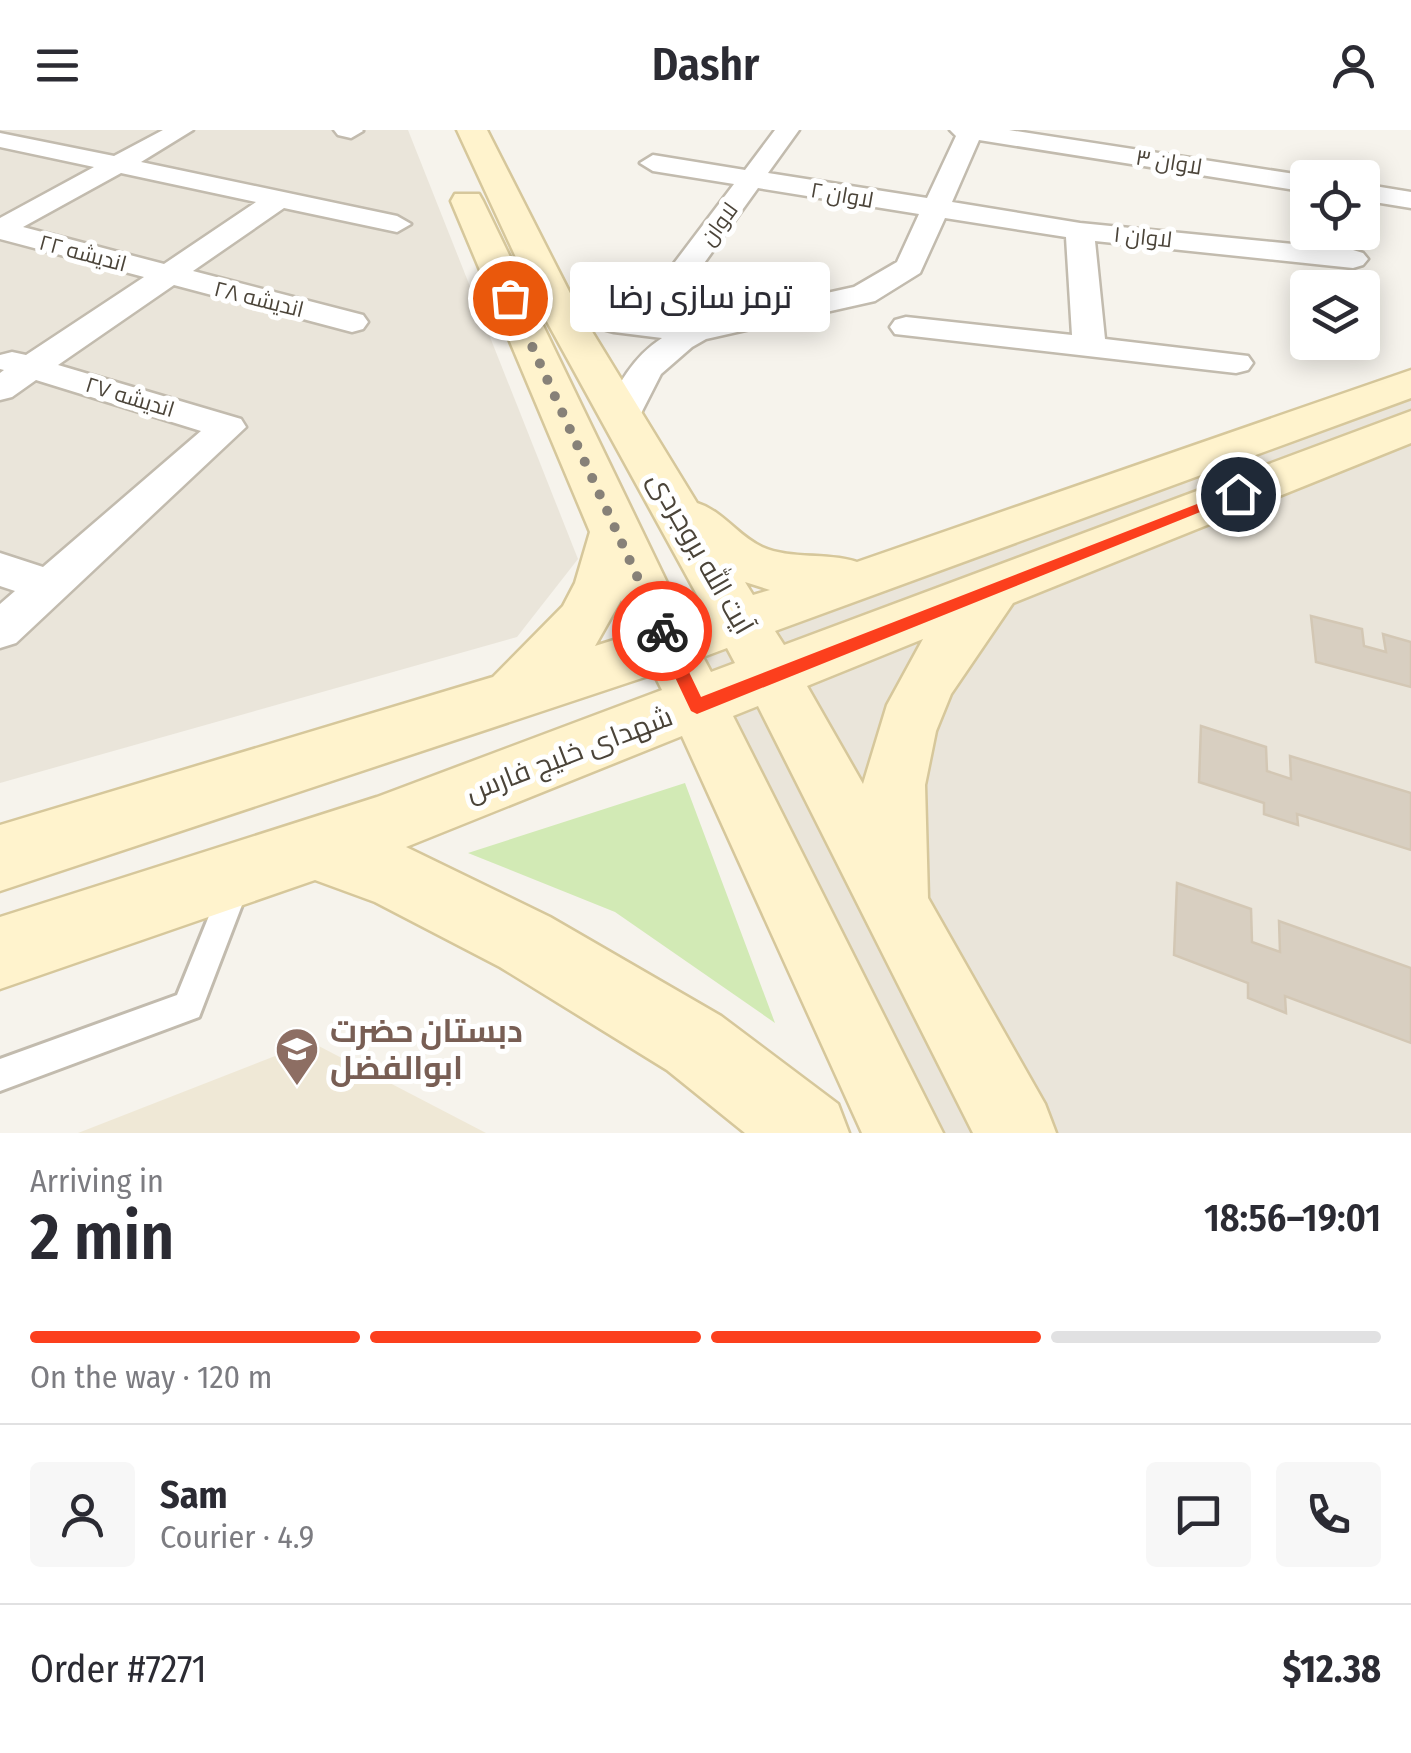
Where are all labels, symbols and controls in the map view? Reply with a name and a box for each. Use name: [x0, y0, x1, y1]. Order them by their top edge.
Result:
icon: menu: [30, 38, 85, 93]
text: Dashr: [652, 38, 759, 92]
icon: person: [1326, 38, 1381, 93]
street label: لاوان ۳: [1134, 143, 1204, 181]
map controls: [1290, 160, 1380, 360]
button: locate: [1290, 160, 1380, 250]
street label: لاوان ۲: [808, 176, 876, 214]
street label: لاوان: [694, 197, 744, 251]
street label: لاوان ۱: [1112, 221, 1174, 253]
street label: اندیشه ۲۲: [36, 228, 130, 278]
pin: [468, 256, 553, 341]
callout: ترمز سازی رضا: [570, 263, 830, 333]
button: layers: [1290, 270, 1380, 360]
icon: bag: [483, 271, 538, 326]
street label: اندیشه ۲۸: [211, 275, 307, 323]
text: ترمز سازی رضا: [608, 278, 792, 316]
street label: اندیشه ۲۷: [82, 371, 178, 423]
pin: [1196, 452, 1281, 537]
street label: آیت الله بروجردی: [641, 465, 763, 640]
icon: home: [1211, 467, 1266, 522]
courier: [612, 581, 712, 681]
icon: bike: [635, 604, 690, 659]
street label: شهدای خلیج فارس: [461, 699, 678, 810]
place label: دبستان حضرت ابوالفضل: [330, 1012, 523, 1087]
school or university icon: دبستان حضرت ابوالفضل: [274, 1026, 320, 1087]
text: Arriving in: [30, 1162, 164, 1200]
text: 18:56–19:01: [1204, 1195, 1381, 1241]
text: 2 min: [30, 1198, 174, 1276]
text: On the way · 120 m: [30, 1358, 272, 1396]
button: person: [30, 1462, 135, 1567]
button: chat: [1146, 1462, 1251, 1567]
button: phone: [1276, 1462, 1381, 1567]
text: Sam: [160, 1472, 228, 1518]
text: Courier · 4.9: [160, 1518, 314, 1556]
text: Order #7271: [30, 1646, 207, 1692]
text: $12.38: [1282, 1646, 1381, 1692]

